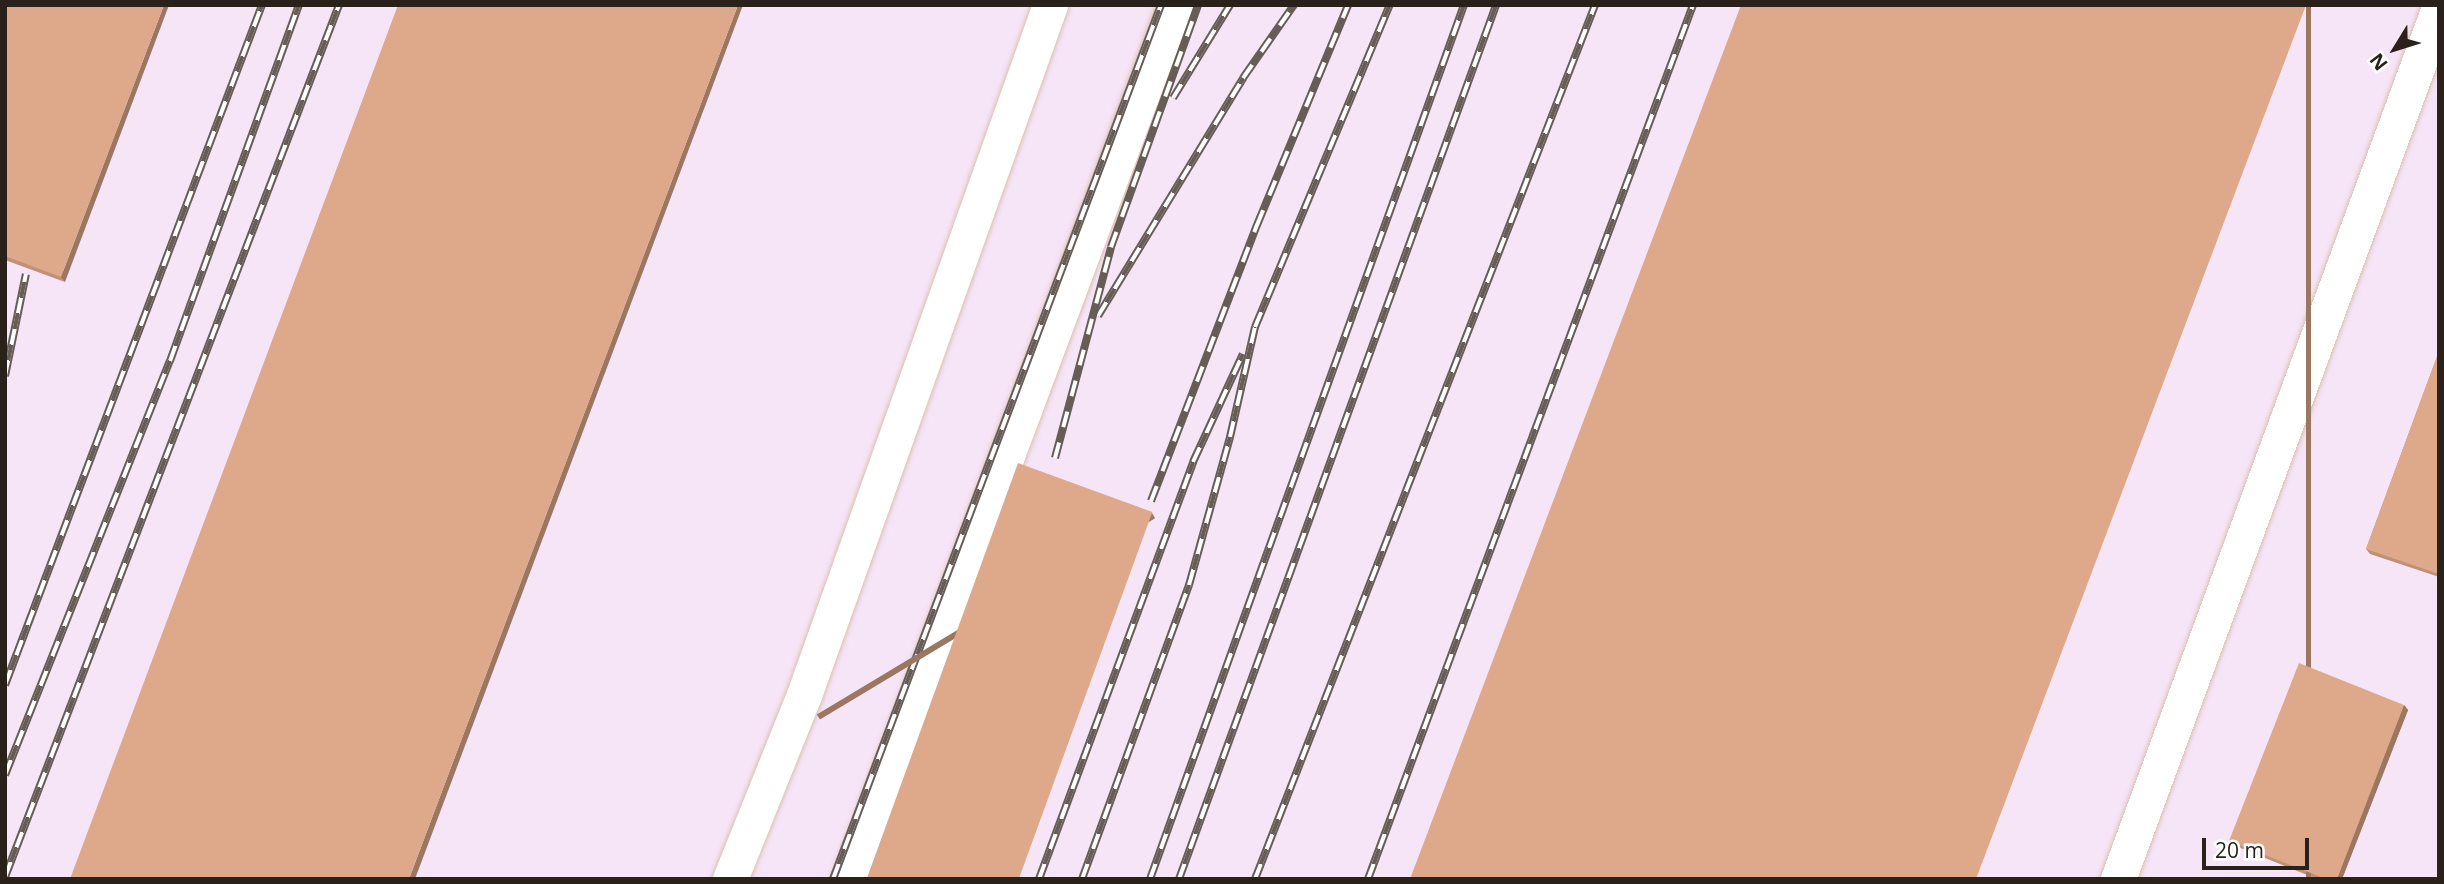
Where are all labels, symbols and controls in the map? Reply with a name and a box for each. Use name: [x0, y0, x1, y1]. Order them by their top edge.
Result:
north arrow: [2360, 14, 2430, 84]
text: N: [2363, 48, 2393, 76]
scale bar: [2206, 824, 2313, 868]
text: 20 m: [2215, 836, 2264, 864]

